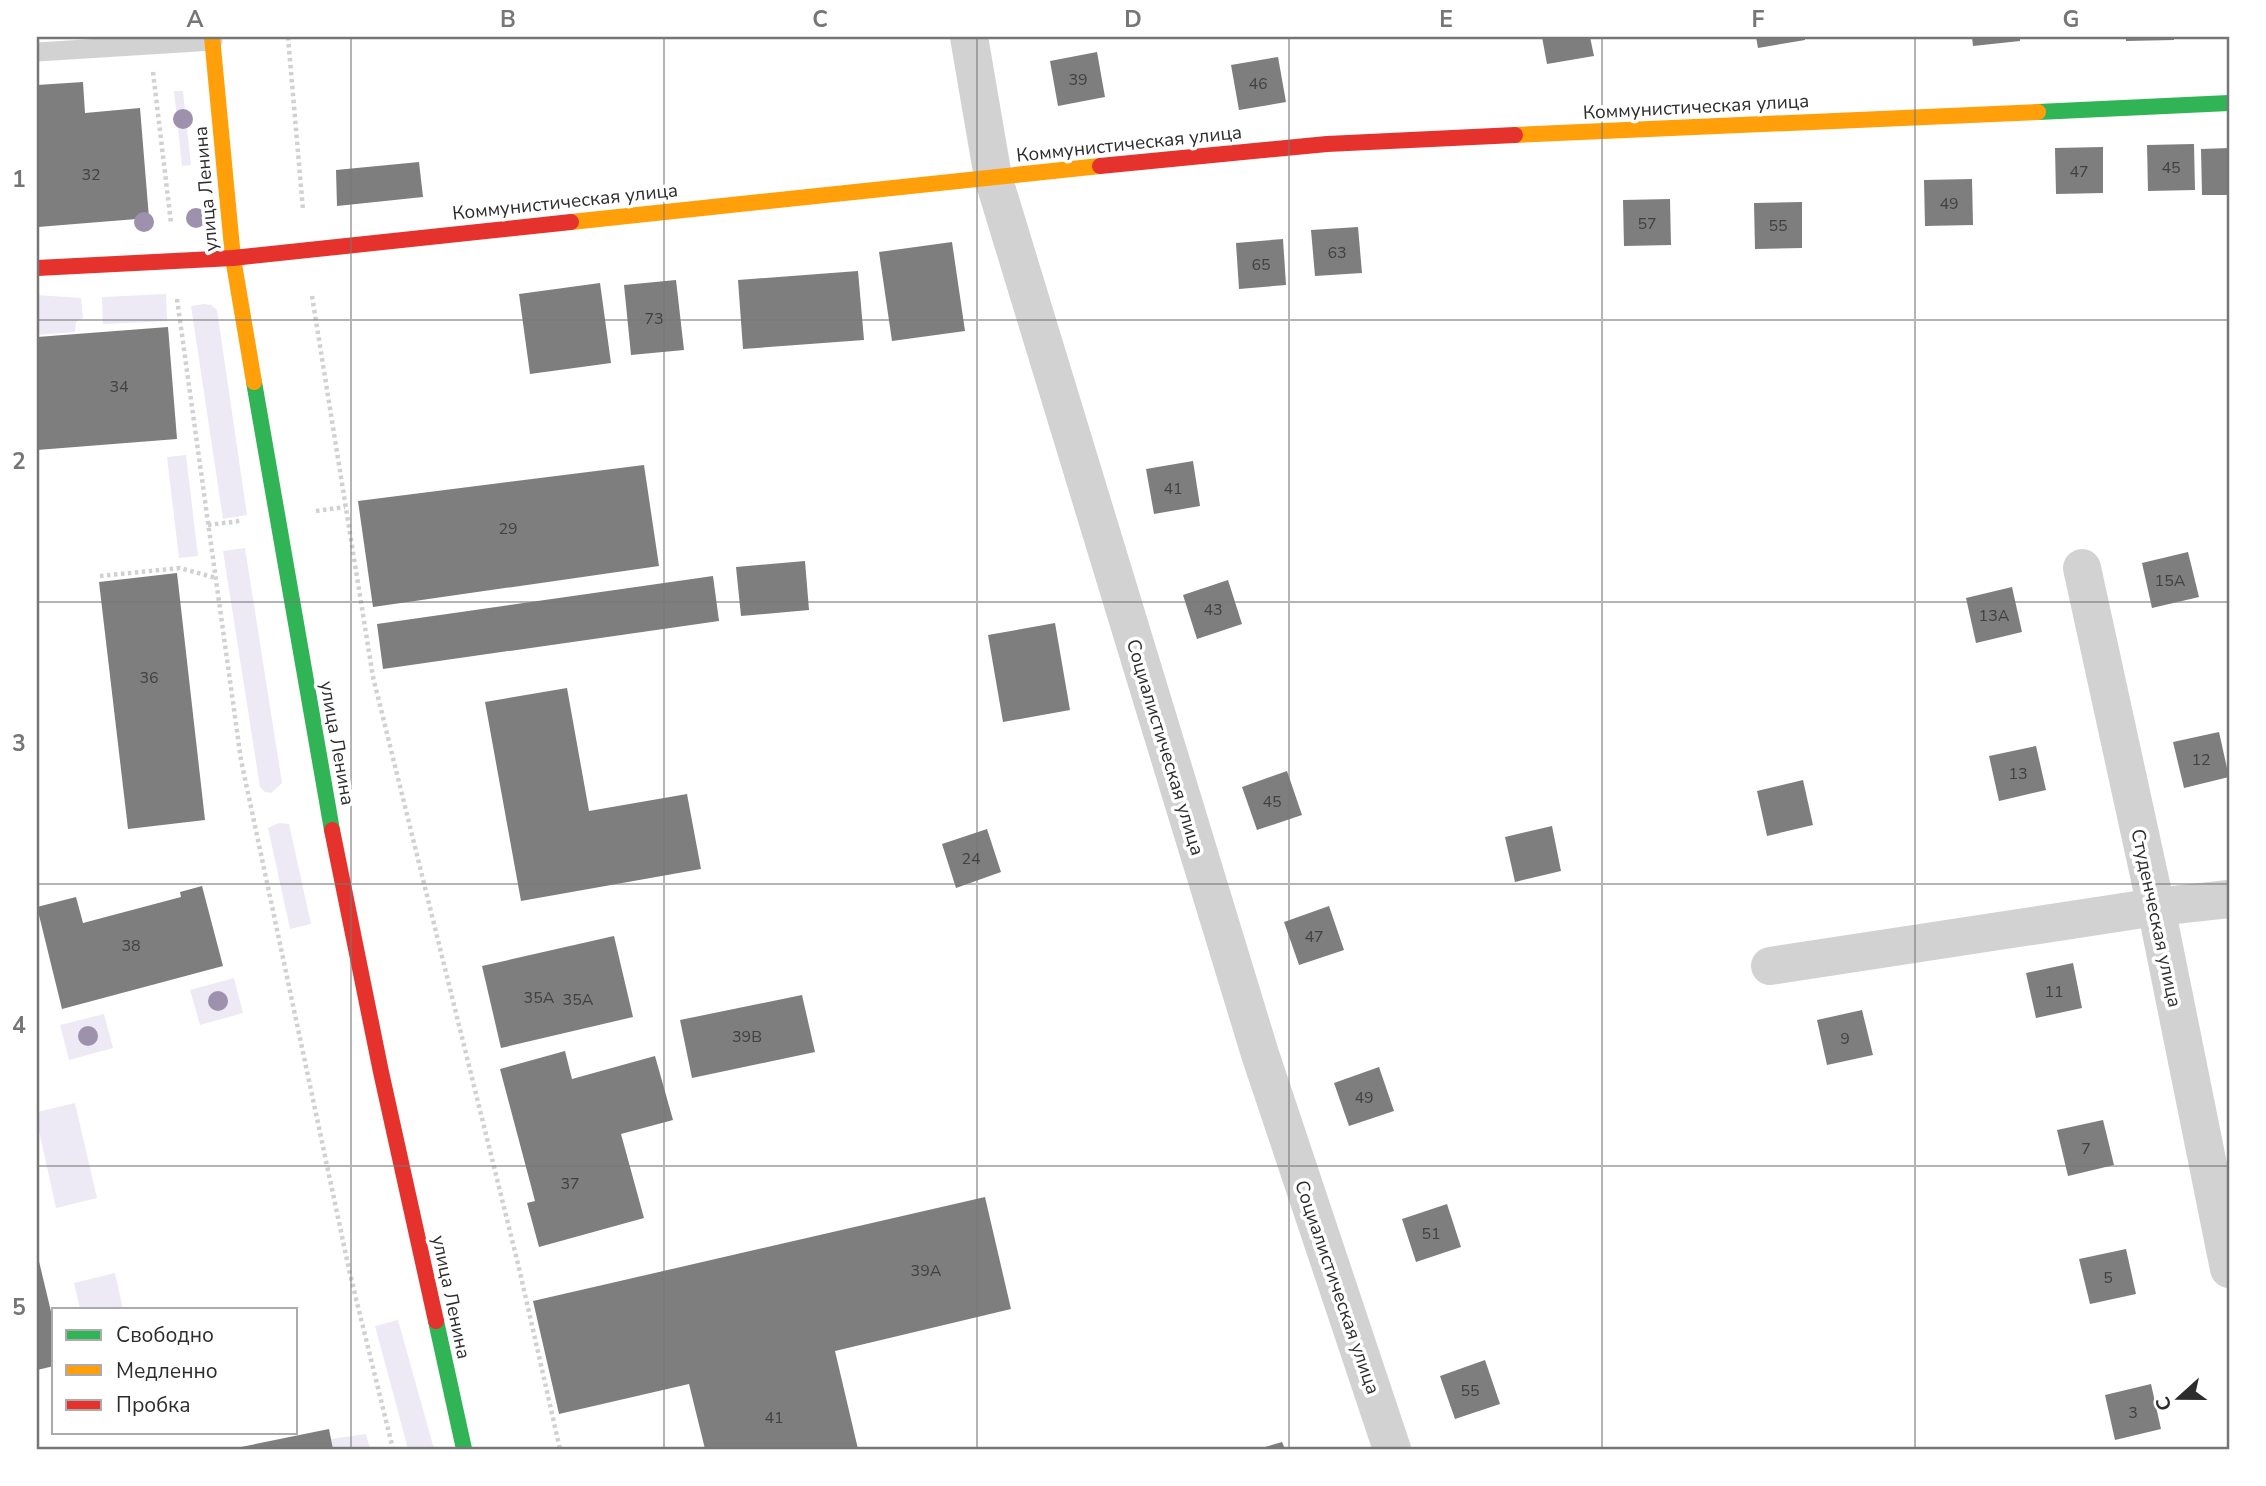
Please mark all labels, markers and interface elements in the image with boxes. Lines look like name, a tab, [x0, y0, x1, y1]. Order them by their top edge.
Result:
text: A	[186, 4, 204, 35]
text: B	[500, 4, 516, 35]
text: C	[812, 4, 828, 35]
text: D	[1124, 4, 1142, 35]
text: E	[1439, 4, 1453, 35]
text: F	[1752, 4, 1765, 35]
text: G	[2063, 4, 2079, 35]
house number: 39	[1068, 69, 1088, 91]
house number: 46	[1248, 73, 1268, 95]
street label: Коммунистическая улица	[1582, 88, 1810, 126]
street label: Коммунистическая улица	[1015, 119, 1243, 169]
street label: улица Ленина	[188, 125, 224, 253]
house number: 45	[2161, 157, 2181, 179]
house number: 47	[2069, 161, 2089, 183]
text: 1	[12, 164, 26, 195]
house number: 32	[81, 164, 101, 186]
street label: Коммунистическая улица	[451, 177, 679, 227]
house number: 49	[1939, 193, 1959, 215]
house number: 57	[1637, 213, 1657, 235]
house number: 55	[1768, 215, 1788, 237]
house number: 63	[1327, 242, 1347, 264]
house number: 65	[1251, 254, 1271, 276]
house number: 73	[644, 308, 664, 330]
house number: 34	[109, 376, 129, 398]
text: 2	[12, 446, 26, 477]
house number: 41	[1163, 478, 1183, 500]
house number: 29	[498, 518, 518, 540]
house number: 15А	[2155, 570, 2186, 592]
house number: 43	[1203, 599, 1223, 621]
house number: 13А	[1979, 605, 2010, 627]
street label: Социалистическая улица	[1120, 636, 1210, 859]
house number: 36	[139, 667, 159, 689]
street label: улица Ленина	[313, 679, 361, 807]
text: 3	[12, 728, 26, 759]
house number: 12	[2191, 749, 2211, 771]
house number: 13	[2008, 763, 2028, 785]
house number: 45	[1262, 791, 1282, 813]
street label: Студенческая улица	[2124, 827, 2188, 1010]
house number: 24	[961, 848, 981, 870]
house number: 47	[1304, 926, 1324, 948]
house number: 38	[121, 935, 141, 957]
house number: 11	[2044, 981, 2064, 1003]
house number: 35А	[524, 987, 555, 1009]
house number: 35А	[563, 989, 594, 1011]
text: 4	[12, 1010, 26, 1041]
house number: 39В	[732, 1026, 762, 1048]
house number: 9	[1840, 1028, 1850, 1050]
house number: 49	[1354, 1087, 1374, 1109]
house number: 7	[2081, 1138, 2091, 1160]
house number: 37	[560, 1173, 580, 1195]
street label: Социалистическая улица	[1288, 1177, 1386, 1398]
house number: 51	[1421, 1223, 1441, 1245]
street label: улица Ленина	[425, 1233, 477, 1361]
house number: 39А	[911, 1260, 942, 1282]
house number: 5	[2103, 1267, 2113, 1289]
text: 5	[12, 1292, 26, 1323]
legend	[52, 1308, 298, 1434]
text: Свободно	[116, 1321, 214, 1349]
text: Медленно	[116, 1357, 218, 1385]
north arrow	[2144, 1364, 2214, 1434]
house number: 55	[1460, 1380, 1480, 1402]
text: Пробка	[116, 1391, 190, 1419]
text: С	[2150, 1393, 2179, 1414]
house number: 3	[2128, 1402, 2138, 1424]
house number: 41	[764, 1407, 784, 1429]

